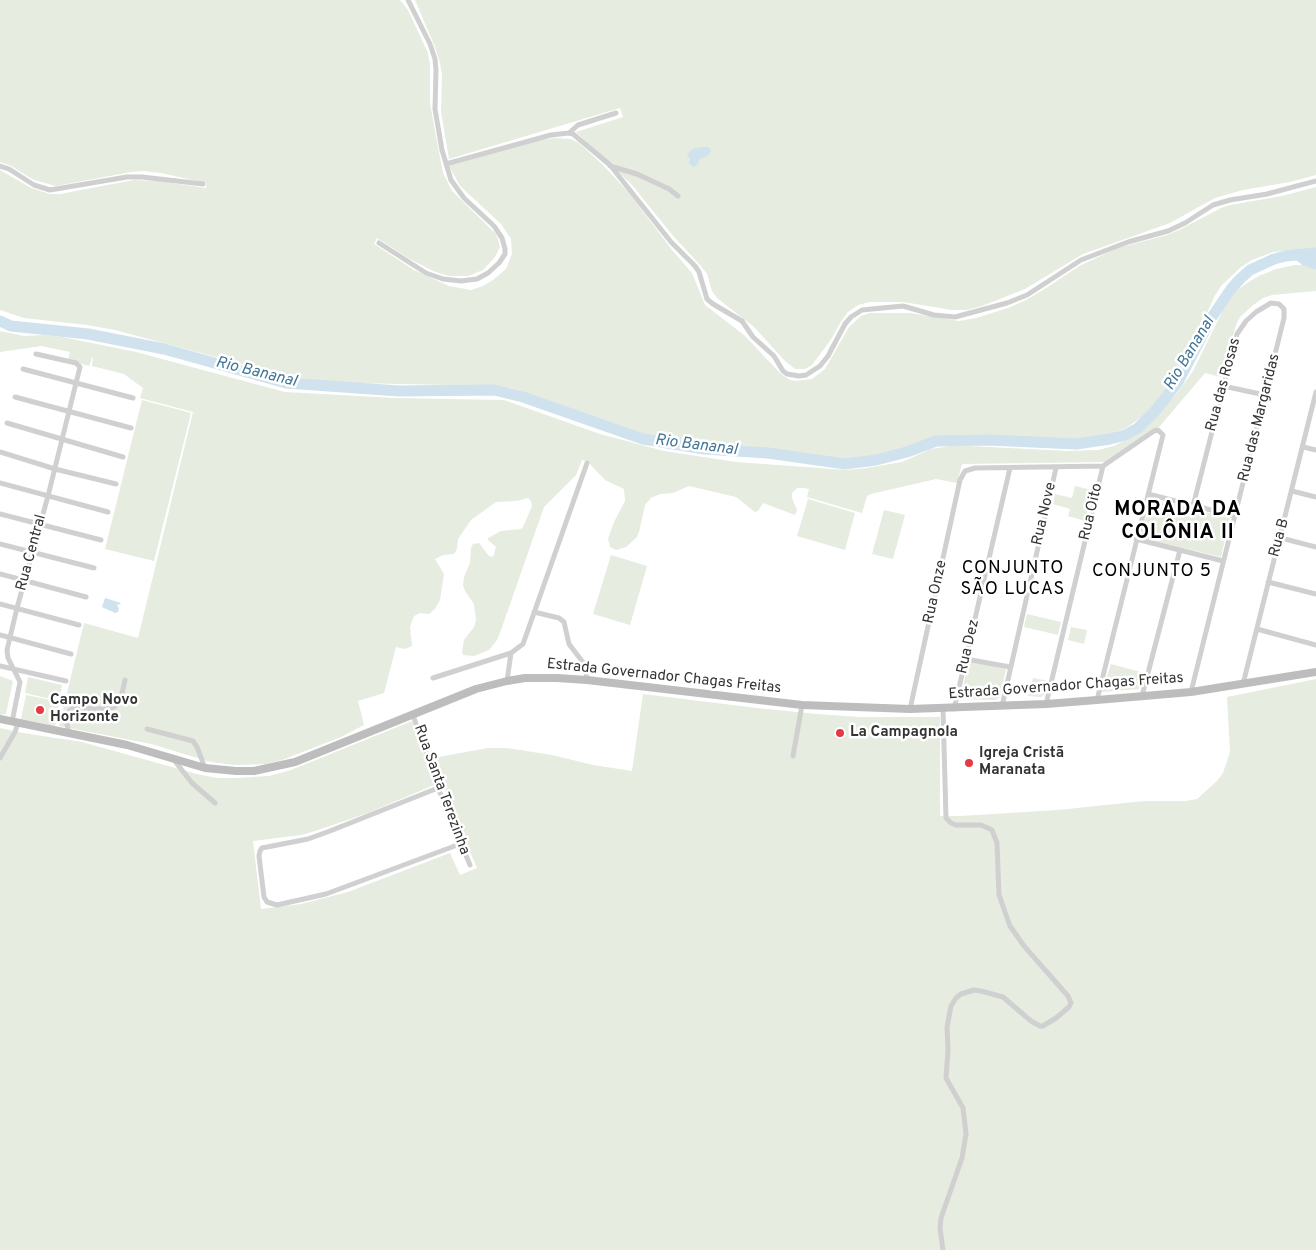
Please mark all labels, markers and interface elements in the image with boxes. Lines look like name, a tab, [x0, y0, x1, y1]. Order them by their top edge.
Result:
water label: Rio Bananal	[1160, 314, 1220, 394]
street label: Rua das Rosas	[1203, 336, 1245, 434]
street label: Rua das Margaridas	[1235, 352, 1285, 484]
water label: Rio Bananal	[214, 354, 298, 392]
water label: Rio Bananal	[654, 431, 738, 461]
street label: Rua Nove	[1029, 481, 1061, 547]
street label: Rua Oito	[1077, 482, 1107, 542]
district label: MORADA DA COLÔNIA II	[1113, 499, 1243, 546]
street label: Rua Central	[13, 513, 51, 593]
street label: Rua B	[1266, 517, 1294, 559]
district label: CONJUNTO SÃO LUCAS	[959, 558, 1067, 600]
street label: Rua Onze	[920, 559, 952, 625]
district label: CONJUNTO 5	[1091, 561, 1213, 583]
street label: Rua Dez	[954, 618, 984, 676]
street label: Estrada Governador Chagas Freitas	[546, 656, 782, 698]
street label: Estrada Governador Chagas Freitas	[948, 670, 1184, 704]
place label: Campo Novo Horizonte	[50, 692, 138, 727]
marker: Campo Novo Horizonte	[34, 704, 46, 716]
street label: Rua Santa Terezinha	[409, 722, 473, 858]
place label: La Campagnola	[850, 724, 958, 742]
marker: La Campagnola	[834, 727, 846, 739]
place label: Igreja Cristã Maranata	[979, 745, 1064, 780]
marker: Igreja Cristã Maranata	[963, 757, 975, 769]

